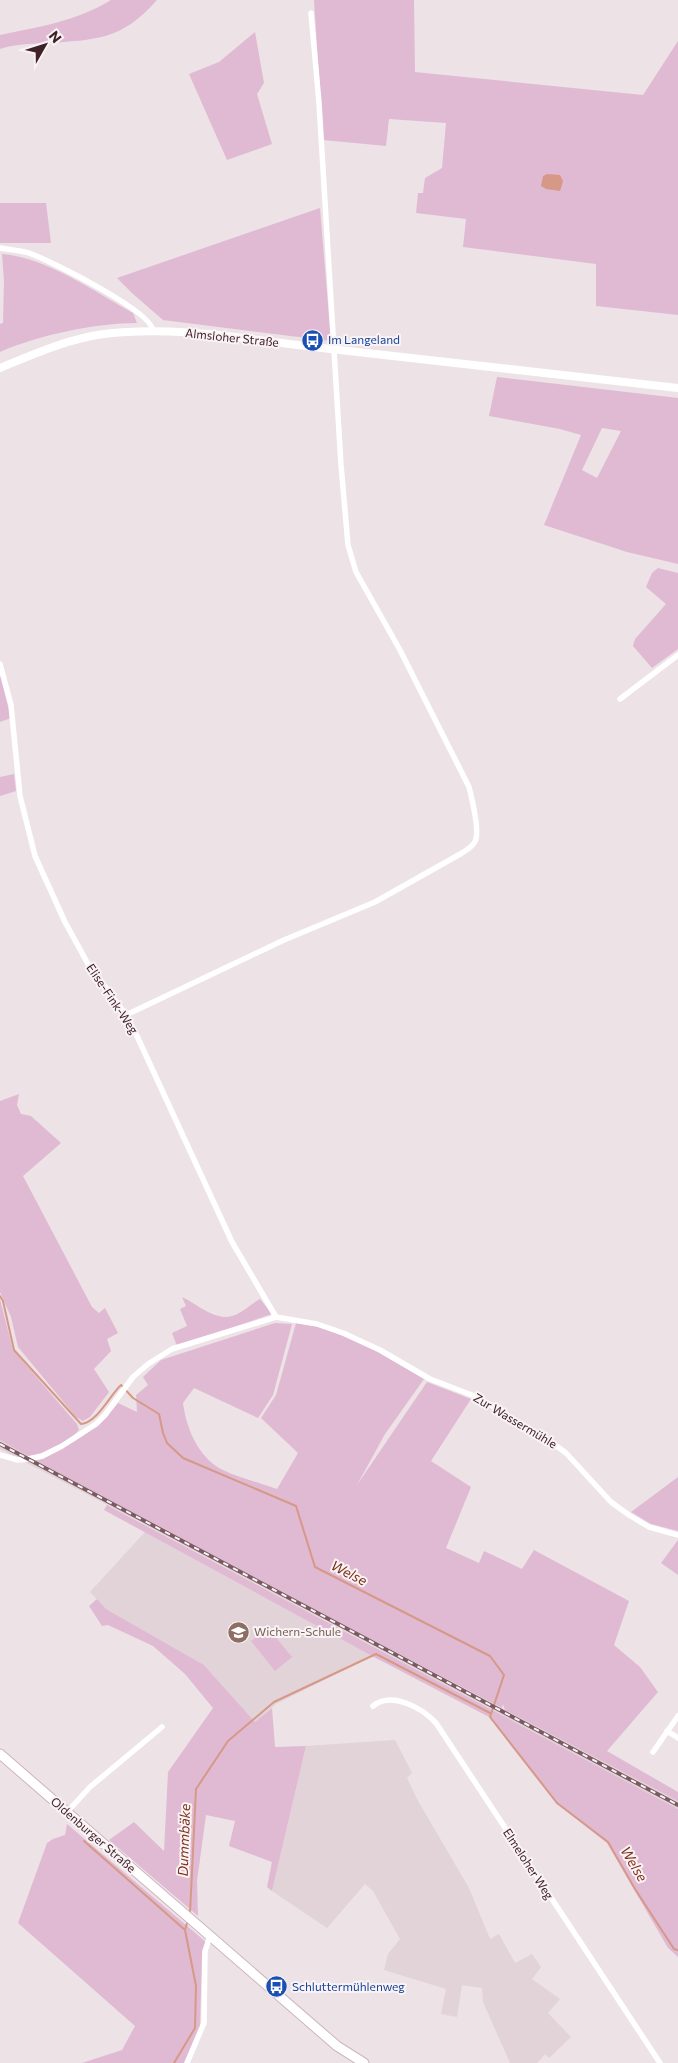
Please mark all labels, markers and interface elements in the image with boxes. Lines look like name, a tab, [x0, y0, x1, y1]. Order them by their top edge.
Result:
north arrow	[20, 20, 70, 70]
text: N	[46, 27, 65, 46]
street label: Almsloher Straße	[185, 325, 280, 349]
bus stop icon: Im Langeland	[300, 328, 324, 352]
place label: Im Langeland	[328, 332, 400, 346]
street label: Elise-Fink-Weg	[84, 961, 142, 1037]
street label: Zur Wassermühle	[471, 1390, 560, 1451]
water label: Welse	[328, 1556, 371, 1589]
school or university icon: Wichern-Schule	[226, 1620, 250, 1644]
place label: Wichern-Schule	[254, 1624, 341, 1638]
street label: Oldenburger Straße	[48, 1794, 139, 1875]
water label: Dummbäke	[174, 1803, 193, 1877]
street label: Elmeloher Weg	[501, 1825, 557, 1902]
water label: Welse	[617, 1843, 652, 1885]
bus stop icon: Schluttermühlenweg	[264, 1975, 288, 1999]
place label: Schluttermühlenweg	[292, 1979, 405, 1993]

